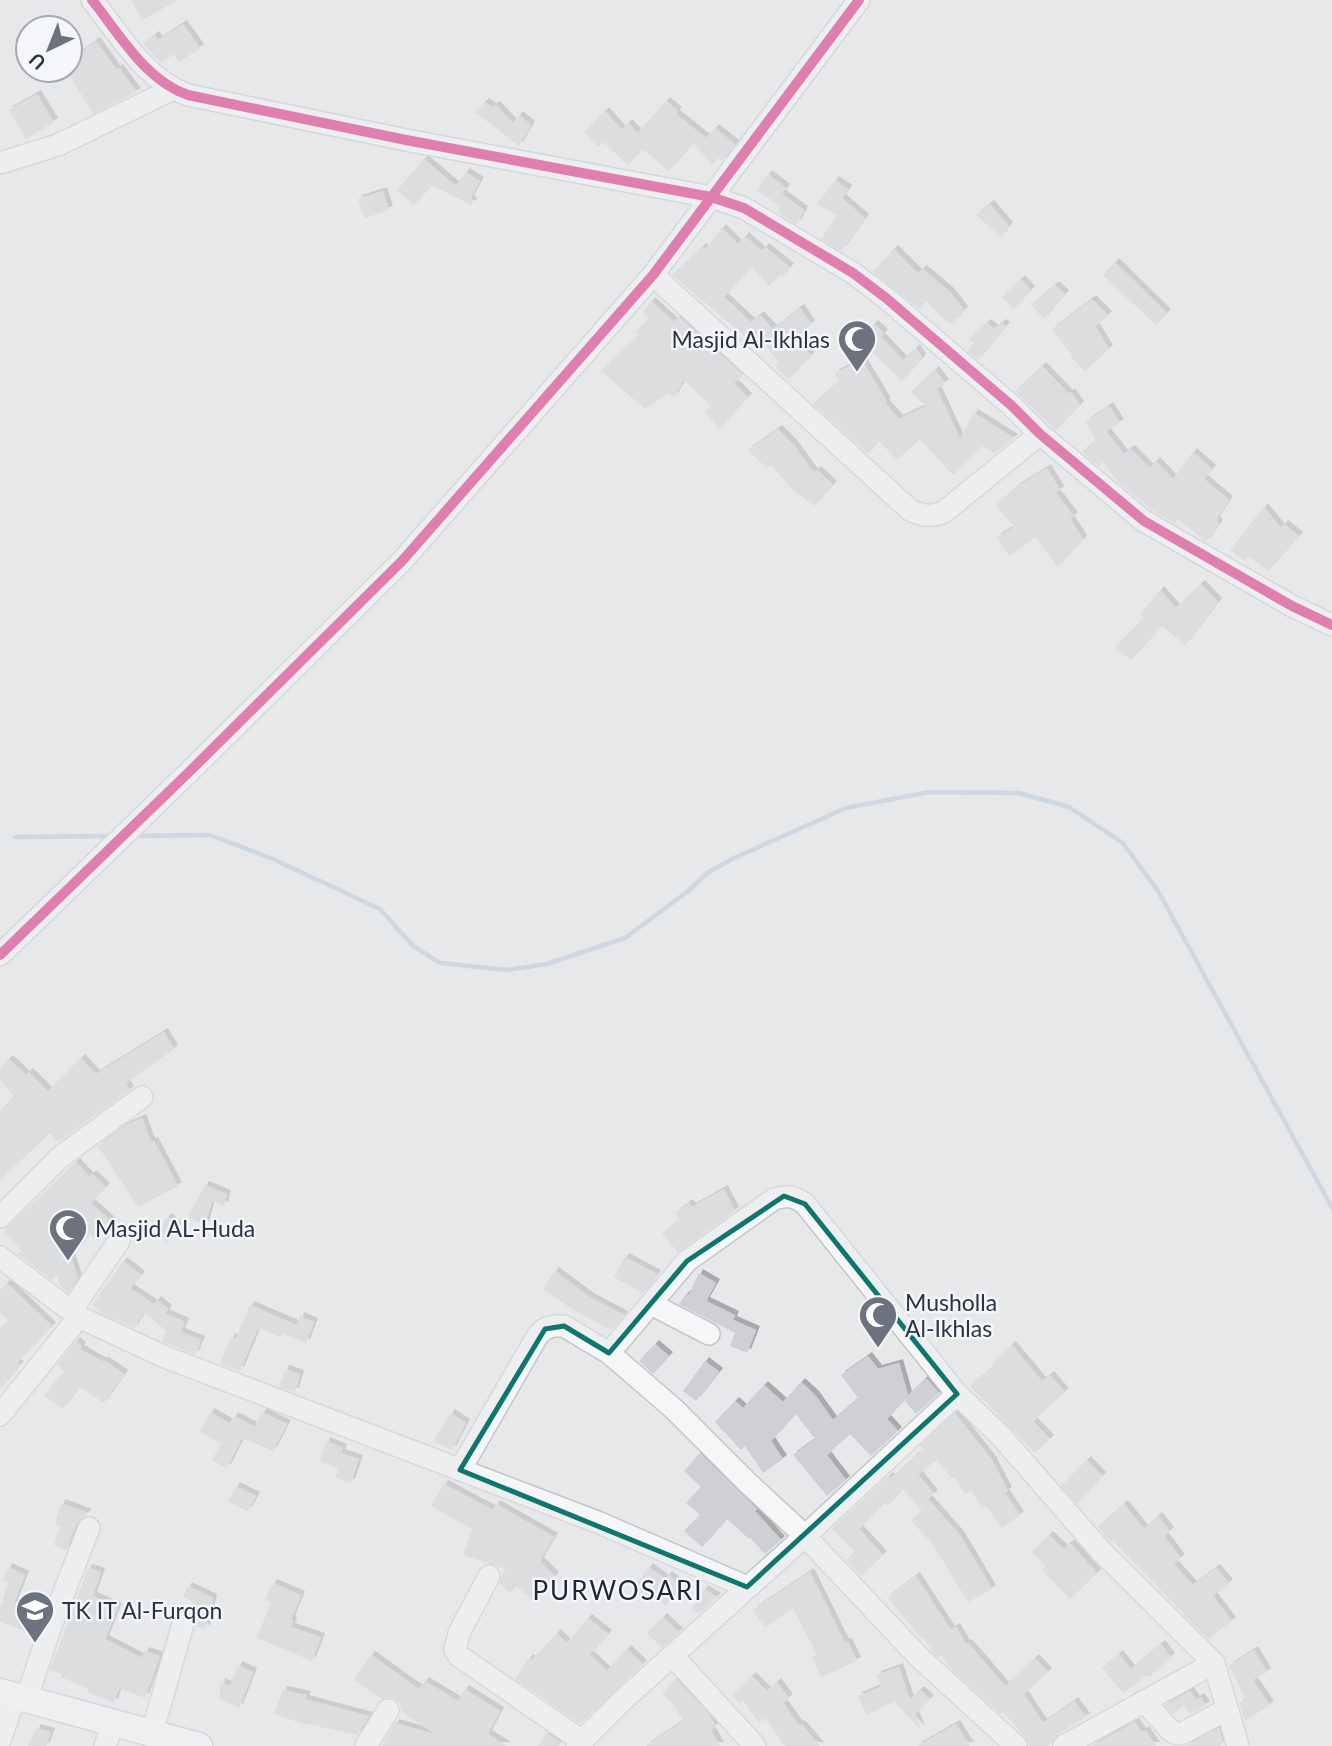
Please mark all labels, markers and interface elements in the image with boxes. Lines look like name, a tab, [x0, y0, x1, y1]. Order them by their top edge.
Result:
north arrow	[14, 14, 84, 84]
text: U	[24, 49, 50, 75]
mosque icon: Masjid Al-Ikhlas	[836, 318, 878, 373]
place label: Masjid Al-Ikhlas	[671, 325, 830, 353]
mosque icon: Masjid AL-Huda	[47, 1207, 89, 1262]
place label: Masjid AL-Huda	[95, 1214, 255, 1242]
place label: Musholla Al-Ikhlas	[905, 1288, 997, 1342]
mosque icon: Musholla Al-Ikhlas	[857, 1294, 899, 1349]
district label: PURWOSARI	[532, 1574, 704, 1606]
school or university icon: TK IT Al-Furqon	[14, 1589, 56, 1644]
place label: TK IT Al-Furqon	[62, 1596, 222, 1624]

